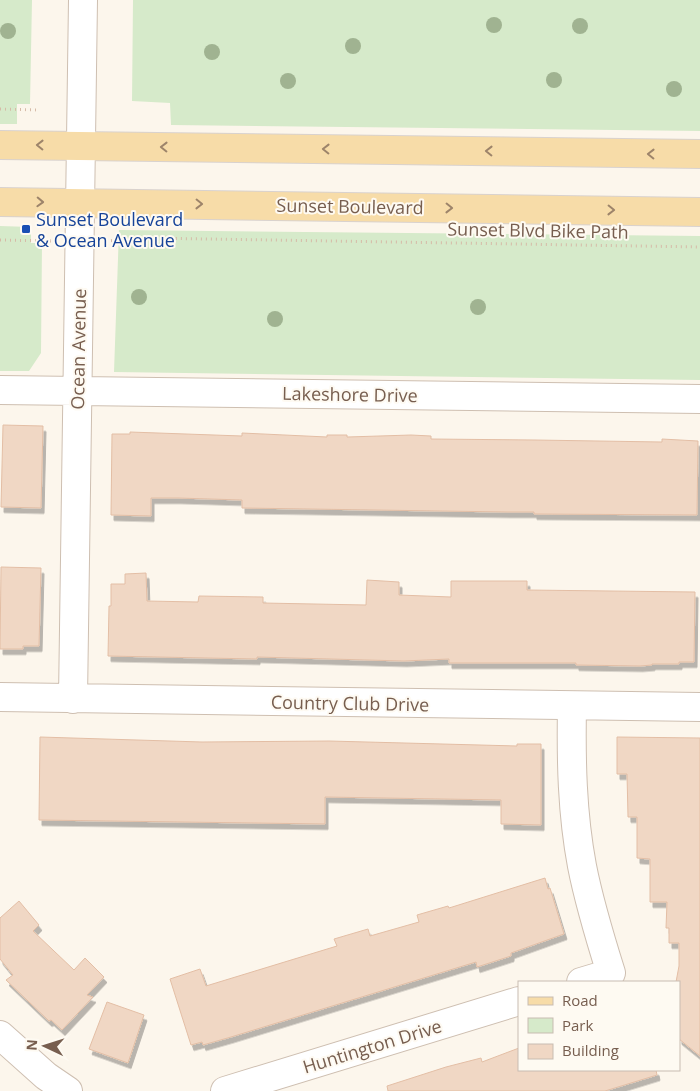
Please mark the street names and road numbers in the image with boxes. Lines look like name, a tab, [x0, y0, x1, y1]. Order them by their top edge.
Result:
street label: Sunset Boulevard	[276, 193, 424, 219]
street label: Sunset Blvd Bike Path	[447, 216, 629, 244]
street label: Ocean Avenue	[65, 288, 91, 410]
street label: Lakeshore Drive	[282, 381, 418, 407]
street label: Country Club Drive	[271, 690, 429, 716]
street label: Huntington Drive	[300, 1013, 444, 1079]

